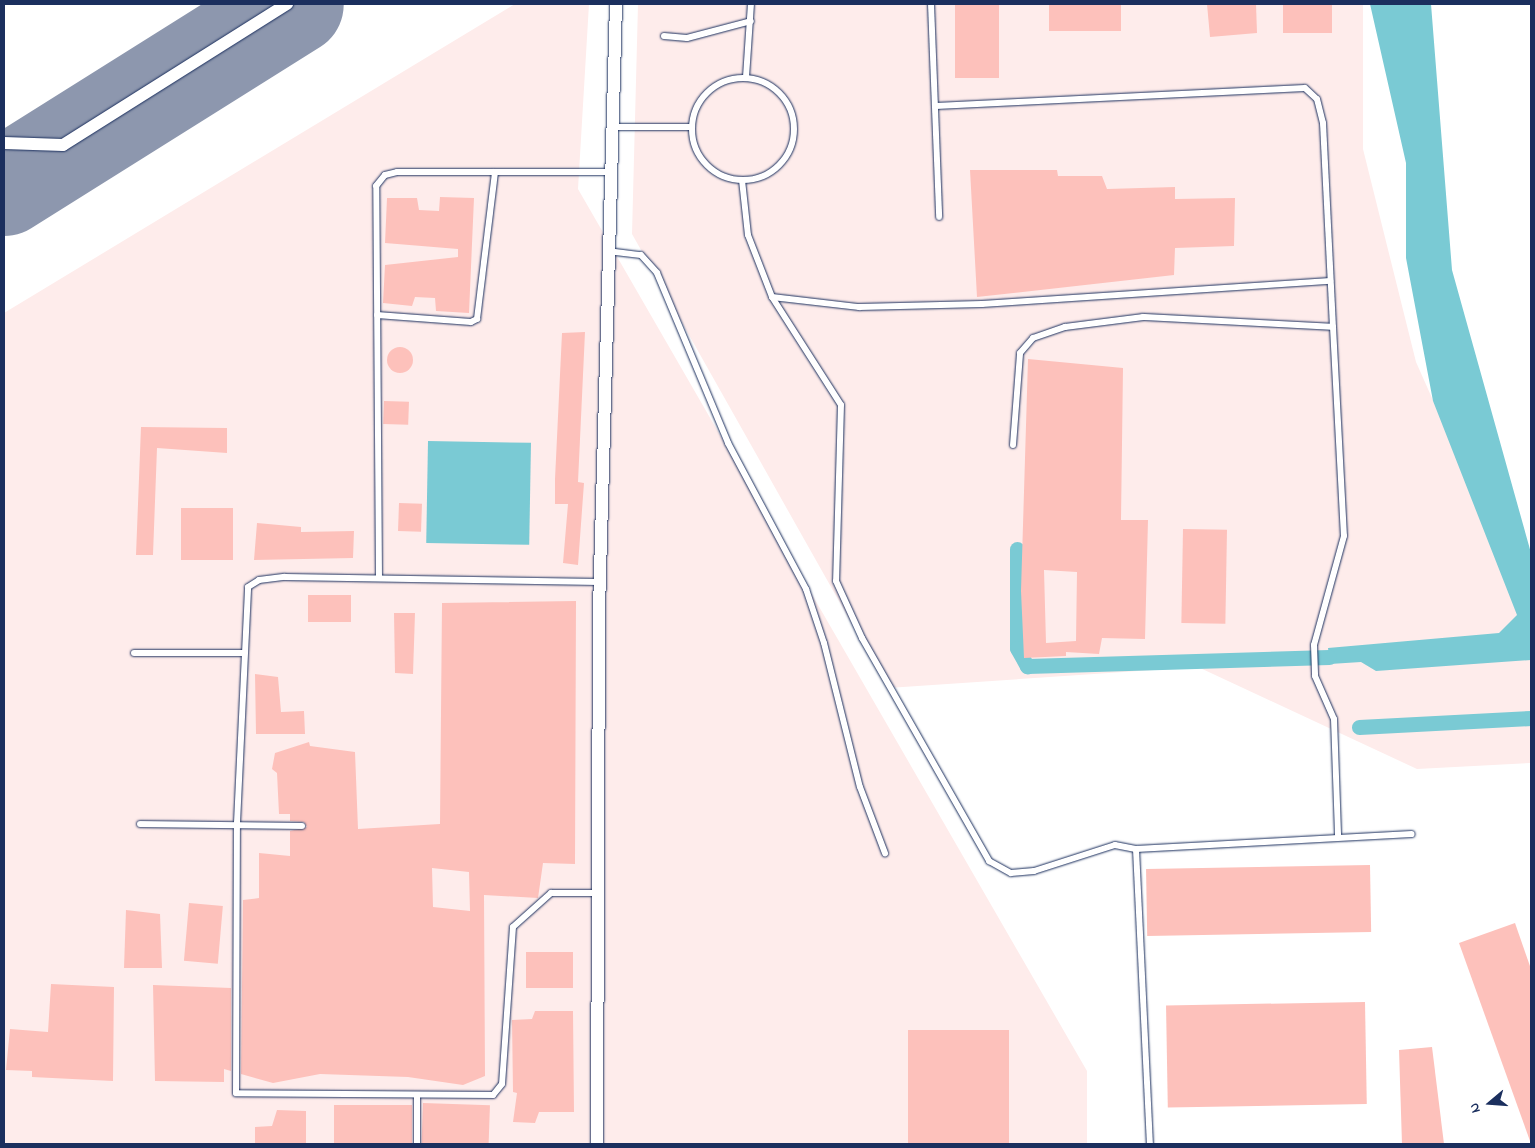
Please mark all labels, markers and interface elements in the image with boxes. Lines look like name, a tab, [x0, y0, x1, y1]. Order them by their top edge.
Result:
north arrow	[1465, 1078, 1515, 1128]
text: N	[1464, 1100, 1487, 1116]

